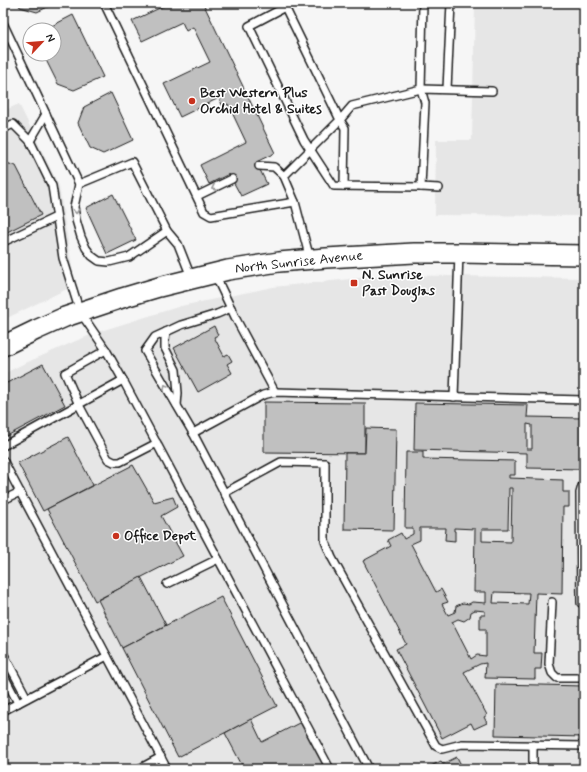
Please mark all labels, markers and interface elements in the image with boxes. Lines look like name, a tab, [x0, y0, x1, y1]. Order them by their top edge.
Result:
north arrow	[22, 22, 62, 62]
text: N	[42, 32, 58, 44]
place label: Best Western Plus Orchid Hotel & Suites	[200, 84, 322, 118]
marker: Best Western Plus Orchid Hotel & Suites	[187, 96, 197, 106]
one-way arrow	[211, 183, 219, 191]
one-way arrow	[71, 208, 80, 214]
street label: North Sunrise Avenue	[234, 246, 364, 278]
place label: N. Sunrise Past Douglas	[362, 266, 436, 303]
marker: N. Sunrise Past Douglas	[349, 278, 359, 288]
one-way arrow	[164, 384, 171, 391]
place label: Office Depot	[124, 527, 197, 545]
marker: Office Depot	[111, 531, 121, 541]

